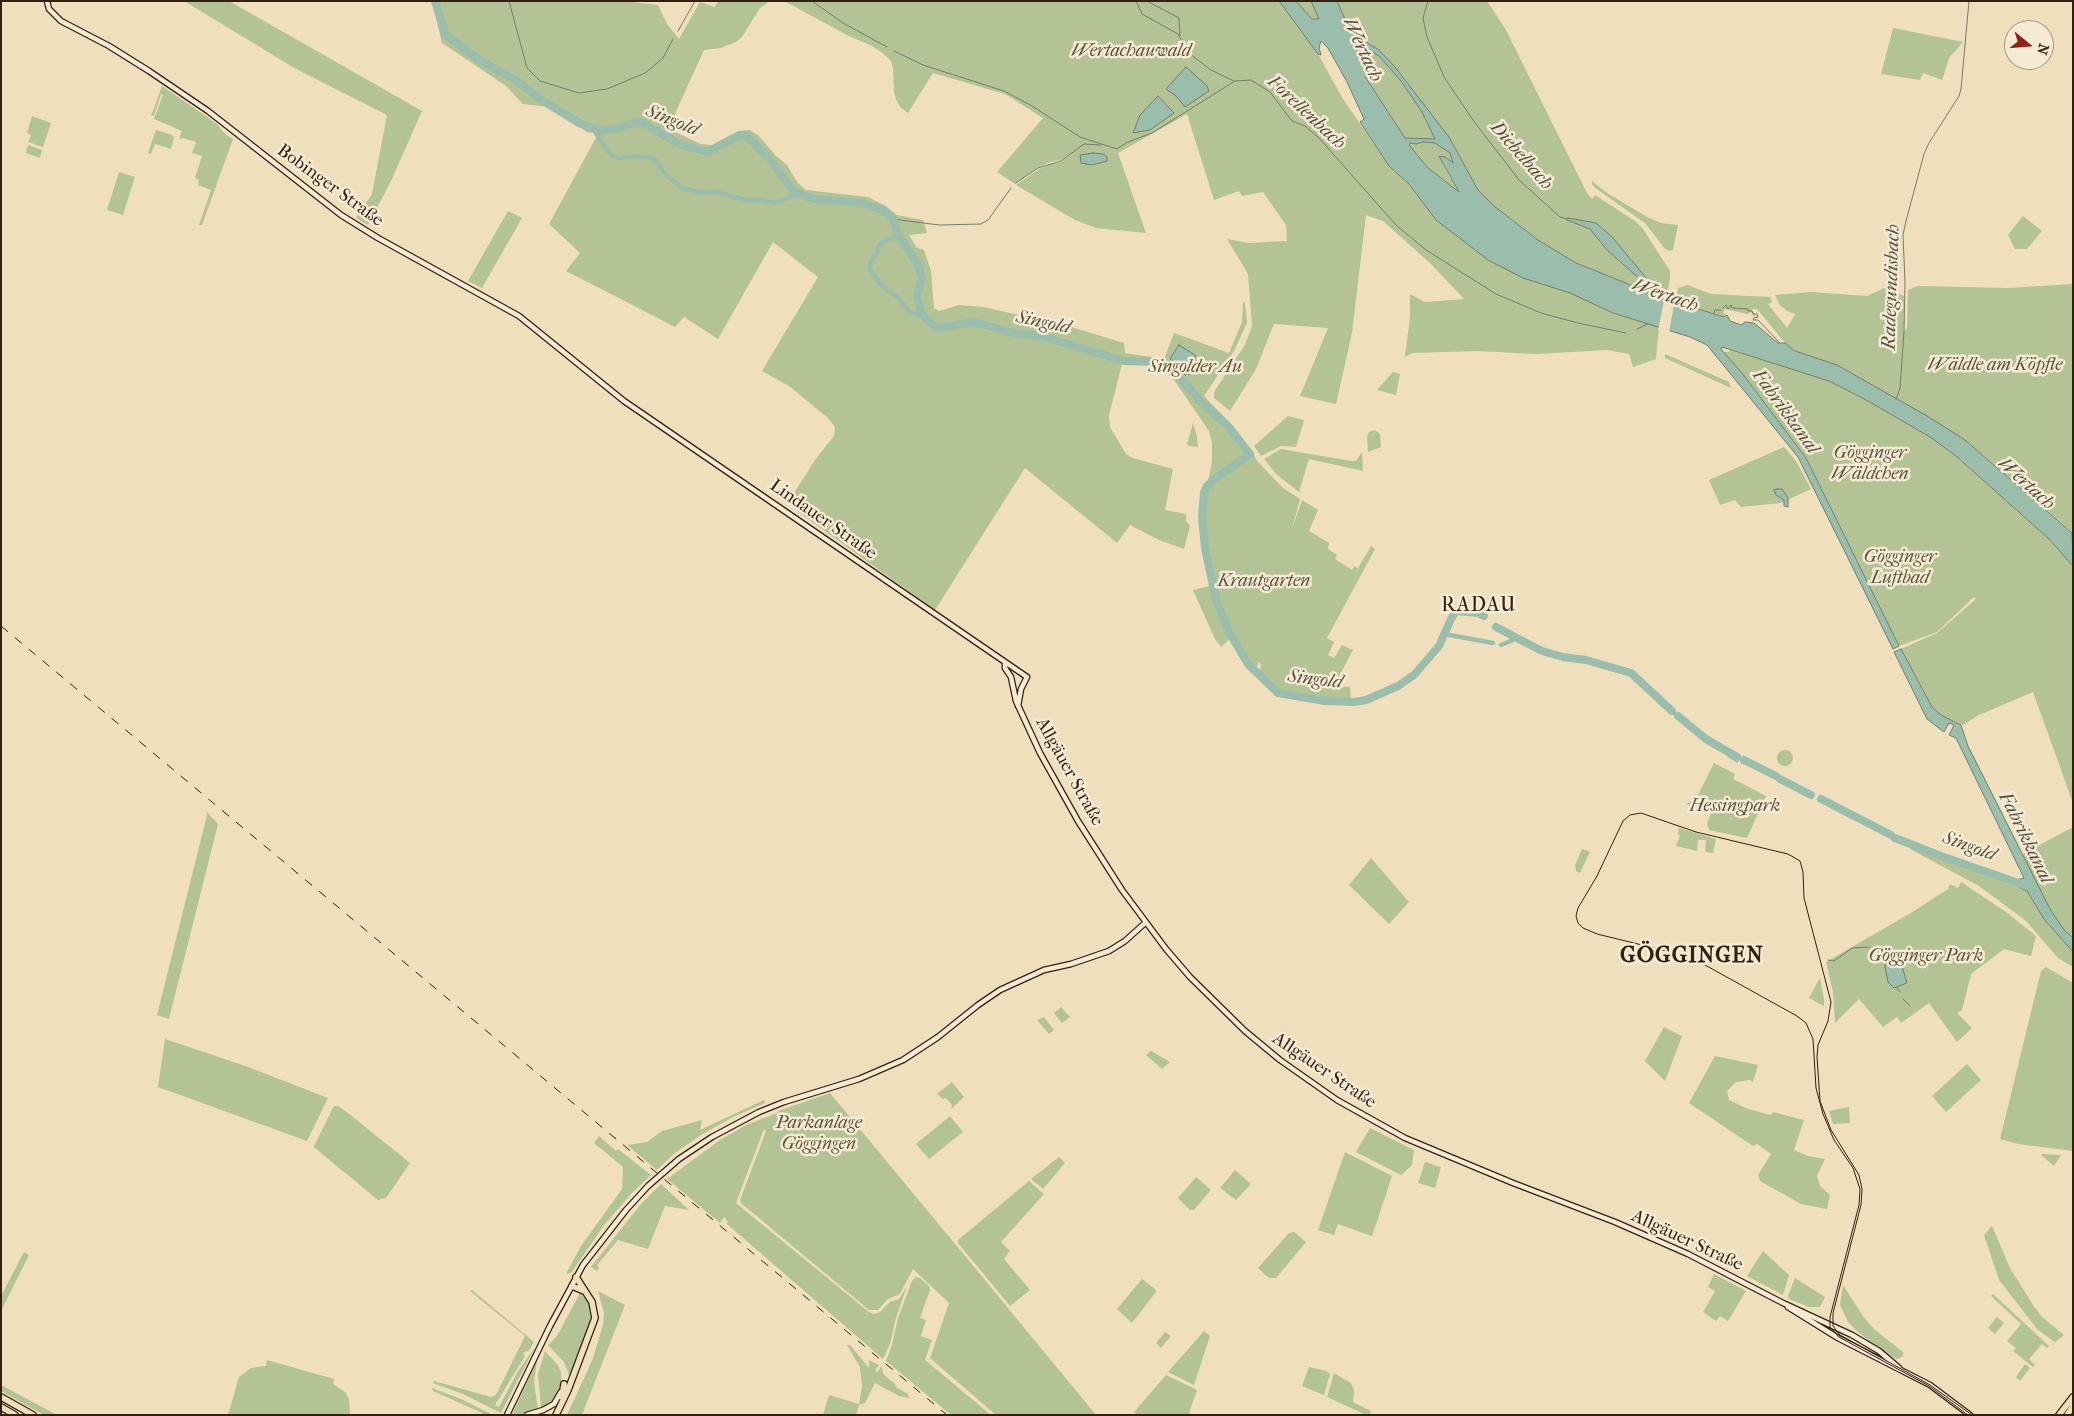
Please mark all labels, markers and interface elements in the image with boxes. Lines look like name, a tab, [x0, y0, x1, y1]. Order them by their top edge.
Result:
water label: Wertach	[1337, 14, 1387, 86]
north arrow	[2004, 20, 2054, 70]
park label: Wertachauwald	[1071, 41, 1191, 63]
text: N	[2033, 42, 2053, 57]
water label: Forellenbach	[1262, 71, 1350, 155]
water label: Singold	[642, 100, 702, 142]
water label: Diebelbach	[1485, 117, 1557, 195]
street label: Bobinger Straße	[273, 140, 387, 232]
water label: Radegundisbach	[1878, 224, 1906, 350]
water label: Wertach	[1629, 274, 1701, 318]
water label: Singold	[1014, 306, 1072, 340]
park label: Wäldle am Köpfle	[1928, 355, 2062, 377]
park label: Singolder Au	[1148, 357, 1242, 379]
water label: Fabrikkanal	[1747, 365, 1823, 459]
park label: Gögginger Wäldchen	[1831, 443, 1909, 486]
water label: Wertach	[1993, 453, 2059, 515]
street label: Lindauer Straße	[765, 475, 881, 565]
park label: Gögginger Luftbad	[1864, 547, 1936, 590]
park label: Krautgarten	[1218, 571, 1310, 593]
district label: RADAU	[1441, 594, 1517, 618]
water label: Singold	[1286, 665, 1344, 695]
street label: Allgäuer Straße	[1030, 714, 1108, 830]
water label: Fabrikkanal	[1993, 789, 2057, 887]
park label: Hessingpark	[1690, 796, 1780, 818]
water label: Singold	[1939, 827, 1999, 867]
district label: GÖGGINGEN	[1619, 944, 1765, 970]
park label: Gögginger Park	[1869, 946, 1983, 968]
street label: Allgäuer Straße	[1268, 1028, 1380, 1114]
park label: Parkanlage Göggingen	[776, 1113, 862, 1156]
street label: Allgäuer Straße	[1628, 1206, 1746, 1276]

